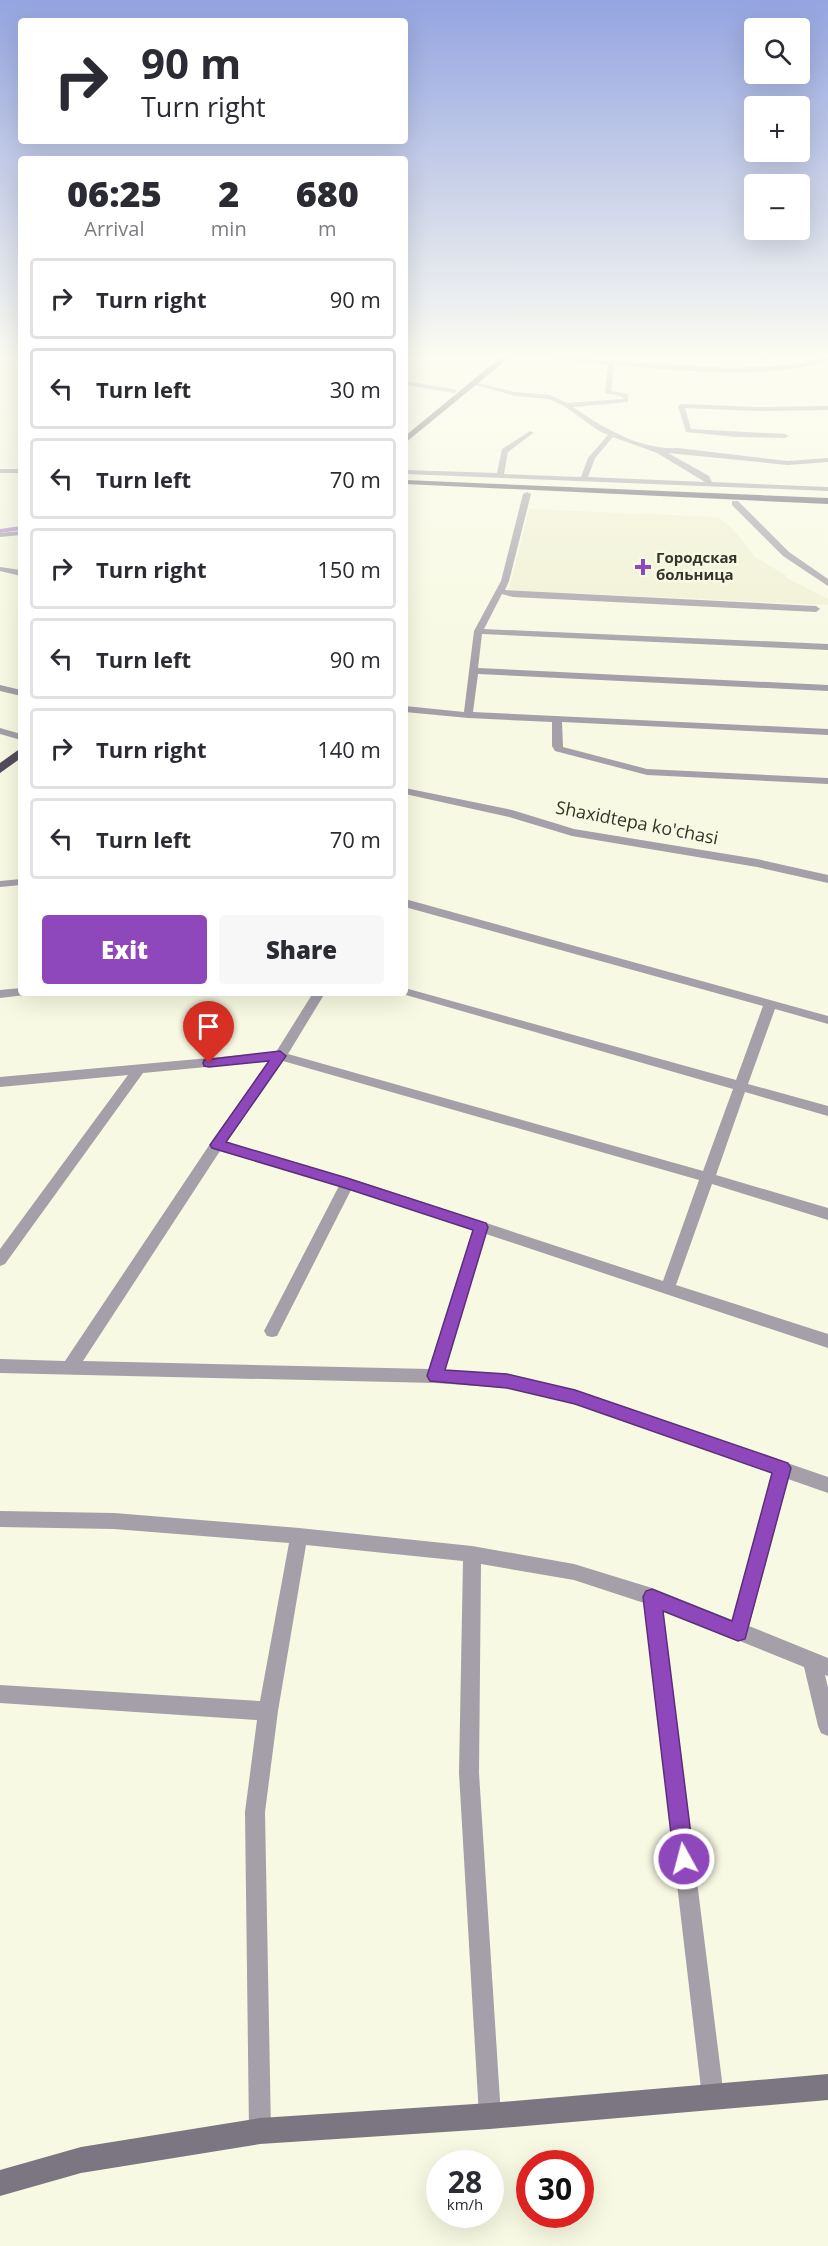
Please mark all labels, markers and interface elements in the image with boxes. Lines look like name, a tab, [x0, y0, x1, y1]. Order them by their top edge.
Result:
map controls	[744, 18, 810, 240]
button: search	[744, 18, 810, 84]
text: 90 m	[141, 34, 241, 91]
icon: right	[42, 42, 120, 120]
text: Turn right	[141, 88, 266, 125]
button: +	[744, 96, 810, 162]
text: 06:25	[67, 169, 162, 218]
text: 2	[218, 169, 239, 218]
text: 680	[296, 169, 359, 218]
button: −	[744, 174, 810, 240]
text: Arrival	[84, 215, 145, 242]
text: min	[211, 215, 247, 242]
text: m	[318, 215, 337, 242]
icon: right	[45, 282, 78, 315]
text: Turn right	[96, 284, 207, 314]
text: 90 m	[330, 284, 381, 314]
icon: left	[45, 372, 78, 405]
text: Turn left	[96, 374, 191, 404]
text: 30 m	[330, 374, 381, 404]
icon: left	[45, 462, 78, 495]
text: Turn left	[96, 464, 191, 494]
text: 70 m	[330, 464, 381, 494]
place label: Городская больница	[656, 547, 737, 584]
icon: right	[45, 552, 78, 585]
text: Turn right	[96, 554, 207, 584]
text: 150 m	[317, 554, 381, 584]
marker: Городская больница	[634, 558, 652, 576]
icon: left	[45, 642, 78, 675]
text: Turn left	[96, 644, 191, 674]
text: 90 m	[330, 644, 381, 674]
icon: right	[45, 732, 78, 765]
text: Turn right	[96, 734, 207, 764]
text: 140 m	[317, 734, 381, 764]
street label: Shaxidtepa ko'chasi	[554, 794, 721, 850]
icon: left	[45, 822, 78, 855]
text: Turn left	[96, 824, 191, 854]
text: 70 m	[330, 824, 381, 854]
button: Exit	[42, 915, 207, 984]
button: Share	[219, 915, 384, 984]
pin	[183, 1001, 234, 1063]
icon: arrive	[192, 1010, 225, 1043]
position arrow	[652, 1827, 716, 1891]
speed limit sign: 30	[516, 2150, 594, 2228]
text: 28	[448, 2161, 482, 2202]
text: km/h	[447, 2194, 483, 2214]

